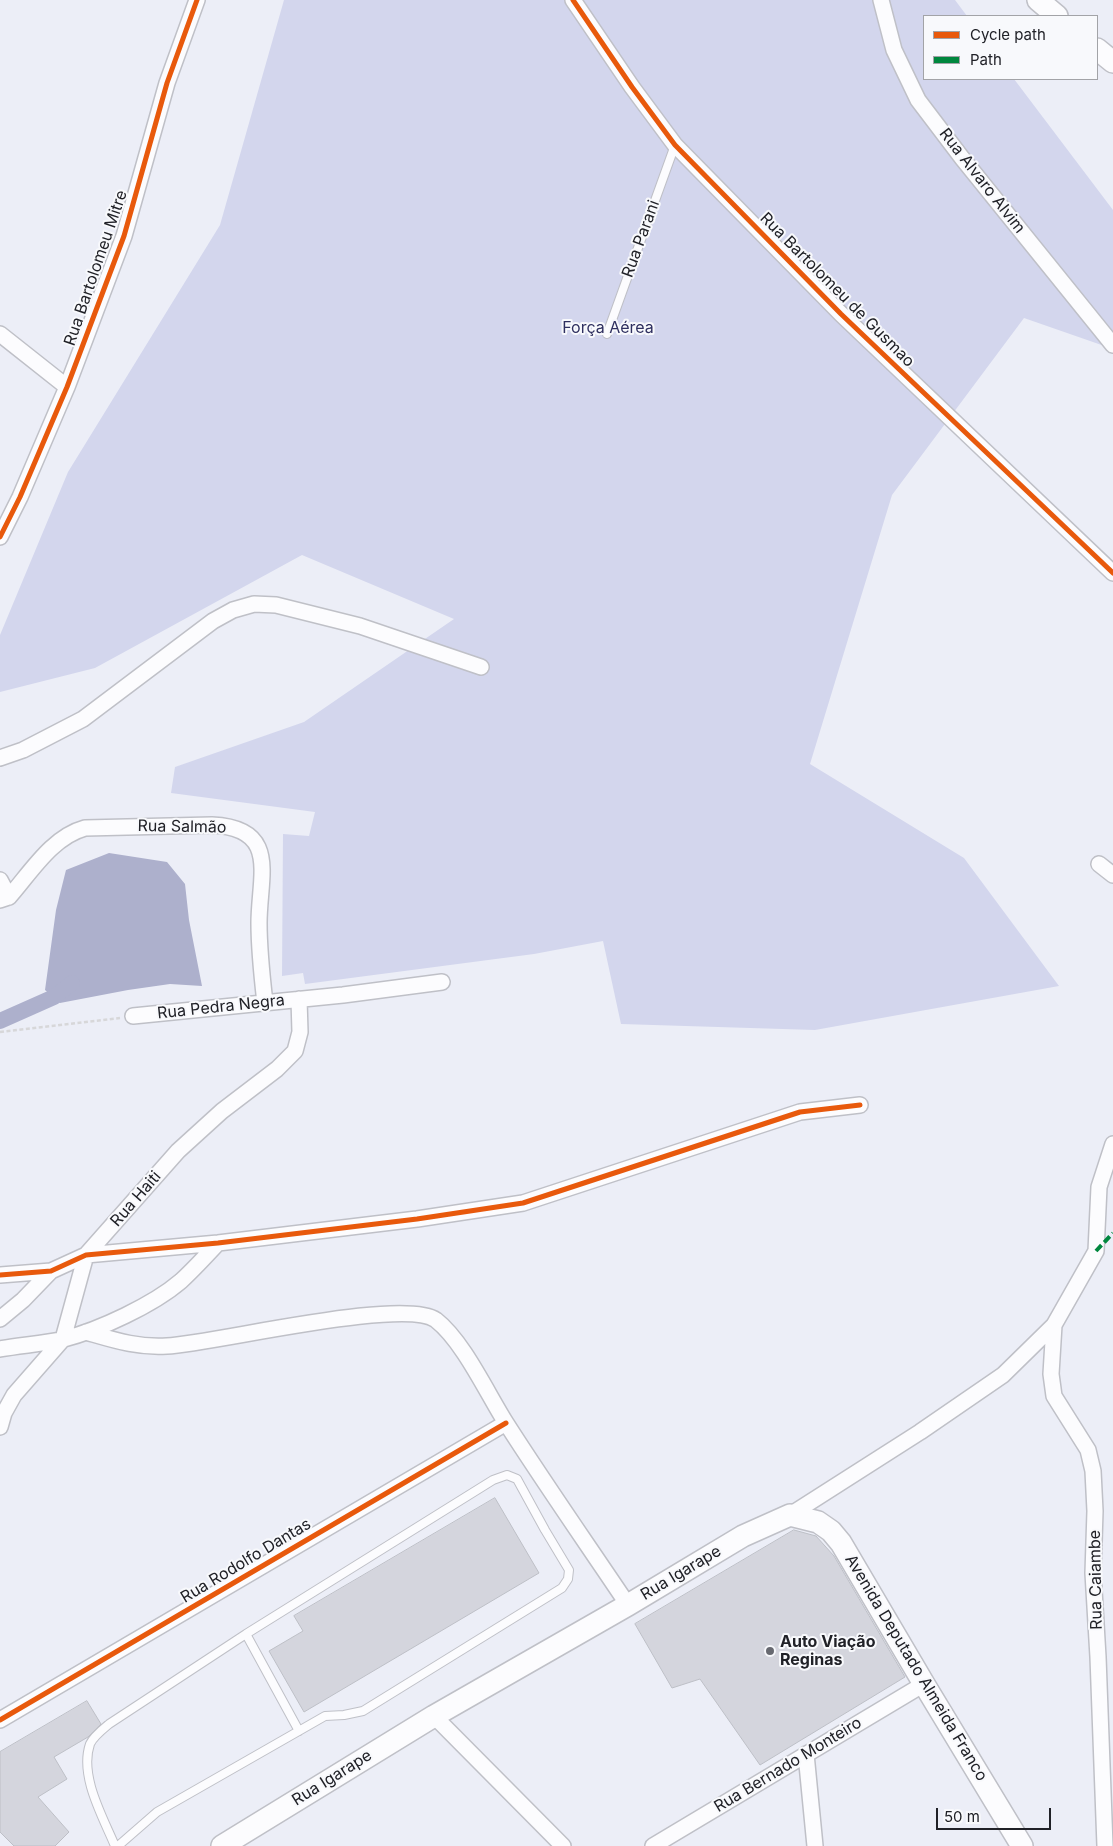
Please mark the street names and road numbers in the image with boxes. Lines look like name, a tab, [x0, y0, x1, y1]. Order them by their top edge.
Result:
street label: Rua Alvaro Alvim	[935, 125, 1029, 237]
street label: Rua Bartolomeu Mitre	[60, 188, 132, 348]
street label: Rua Parani	[618, 198, 664, 280]
street label: Rua Bartolomeu de Gusmao	[756, 209, 918, 371]
street label: Rua Salmão	[137, 817, 227, 837]
street label: Rua Pedra Negra	[156, 991, 286, 1023]
street label: Rua Haiti	[107, 1167, 165, 1231]
street label: Rua Rodolfo Dantas	[177, 1515, 315, 1607]
street label: Rua Caiambe	[1086, 1530, 1106, 1630]
street label: Rua Igarape	[637, 1541, 725, 1605]
street label: Avenida Deputado Almeida Franco	[841, 1551, 991, 1785]
street label: Rua Bernado Monteiro	[711, 1713, 865, 1817]
street label: Rua Igarape	[289, 1746, 375, 1810]

